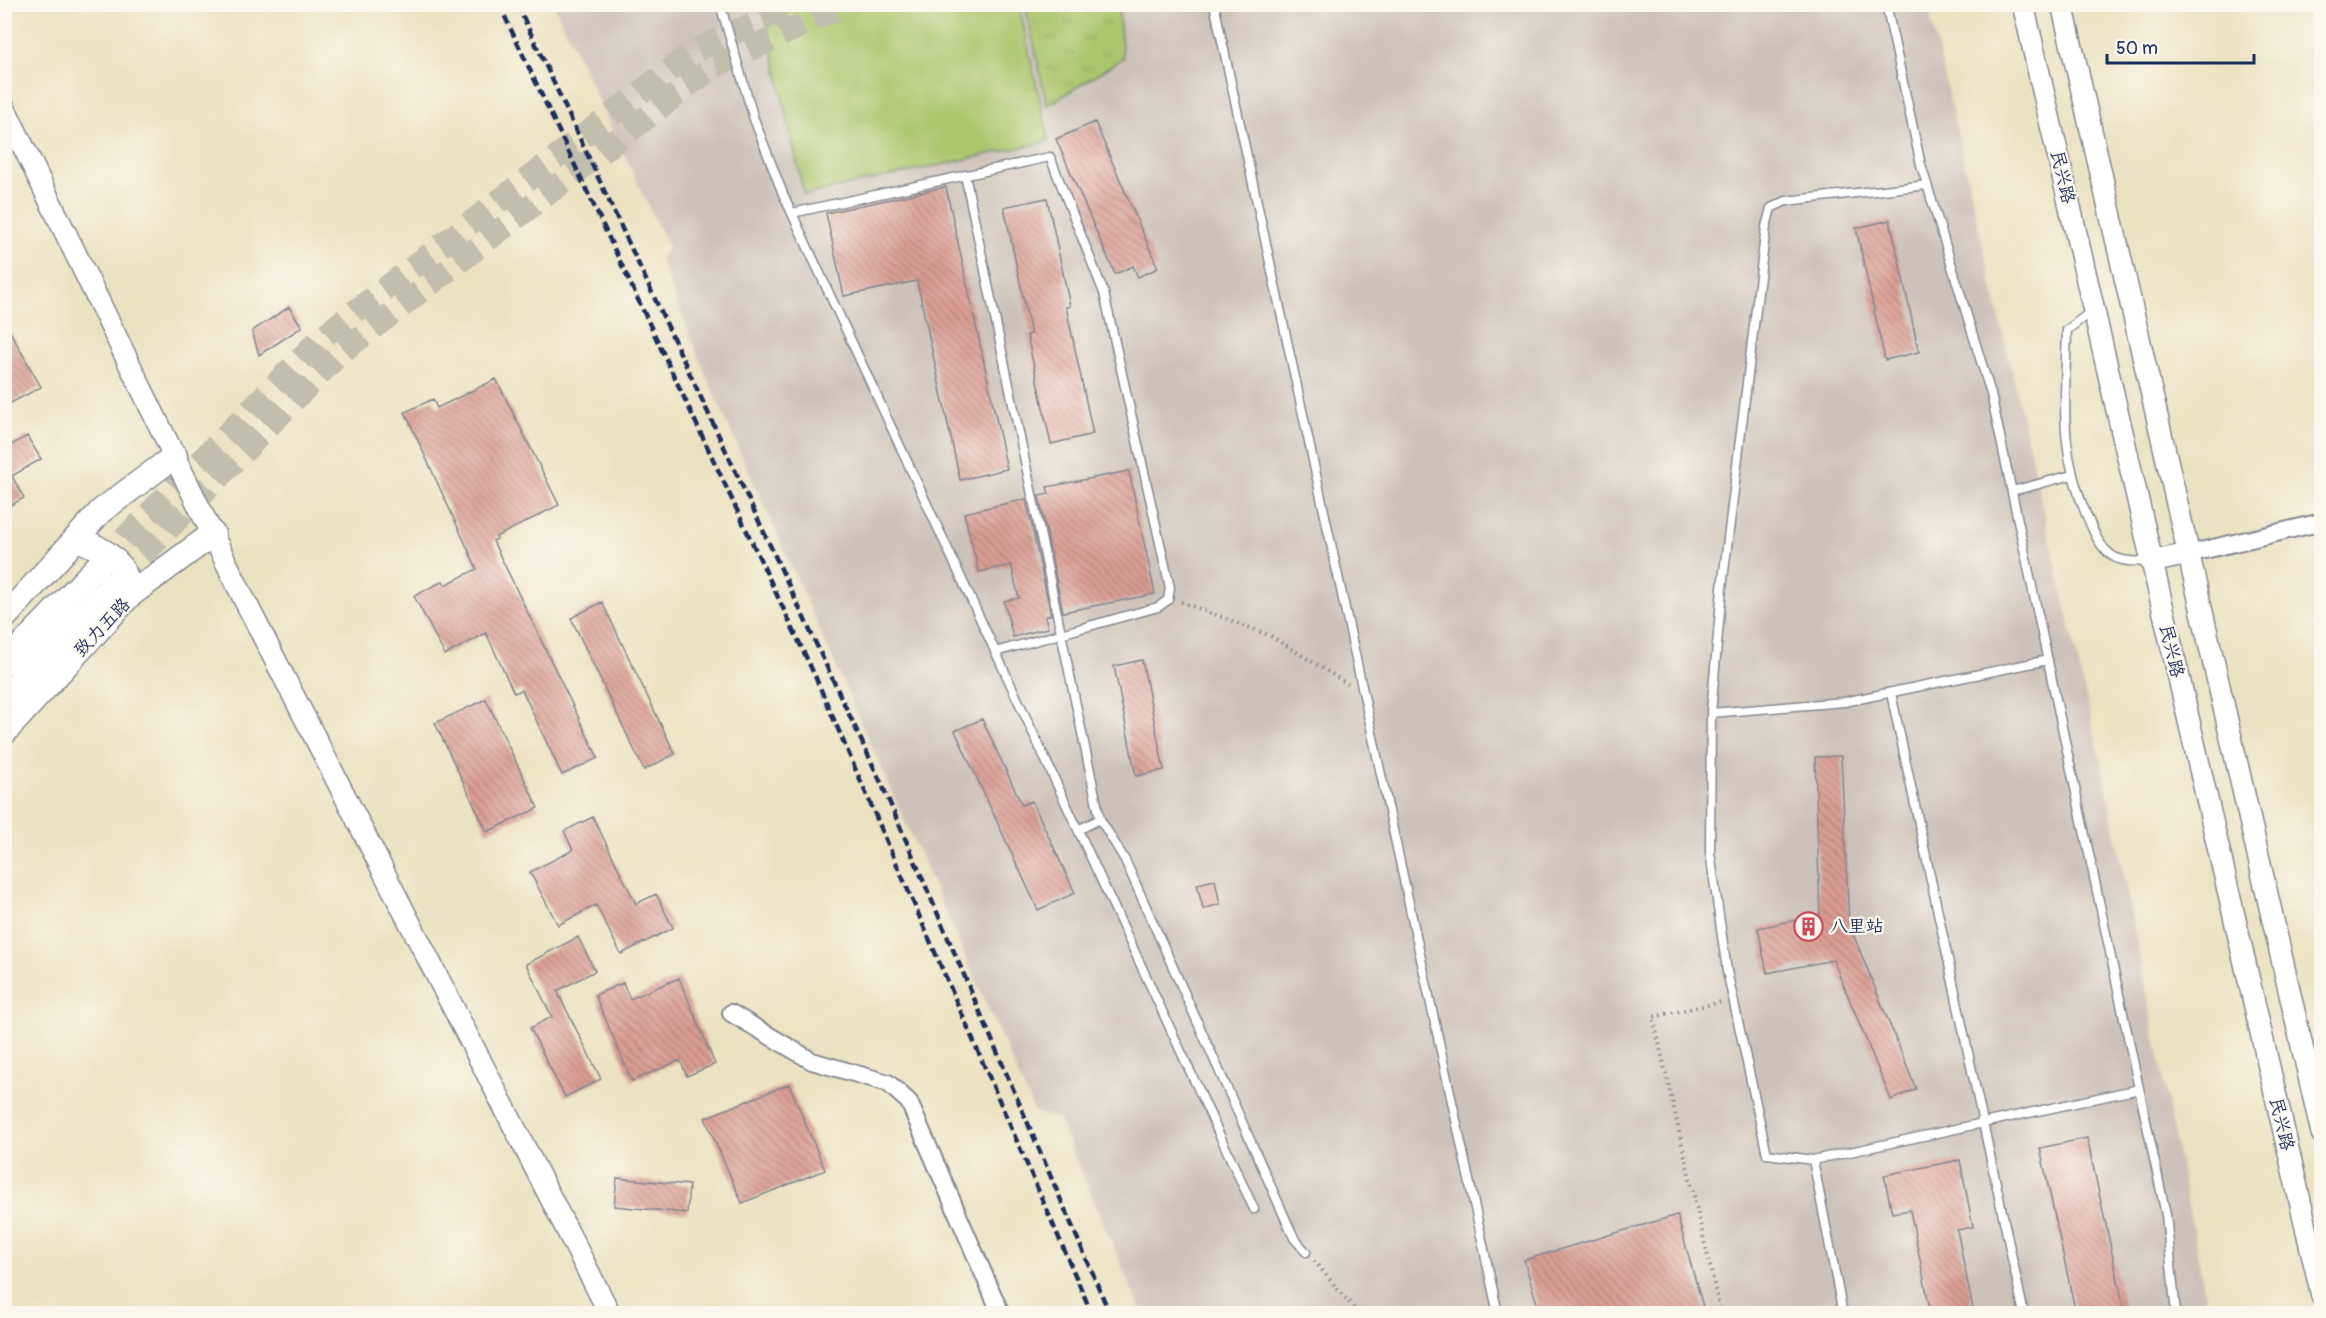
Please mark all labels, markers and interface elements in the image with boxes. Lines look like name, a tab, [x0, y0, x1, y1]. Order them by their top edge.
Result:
scale bar	[2107, 27, 2254, 65]
text: 50 m	[2116, 37, 2158, 60]
street label: 民兴路	[2045, 148, 2080, 206]
street label: 致力五路	[69, 593, 135, 662]
street label: 民兴路	[2154, 622, 2189, 680]
building icon: 八里站	[1793, 910, 1825, 942]
place label: 八里站	[1830, 915, 1884, 938]
street label: 民兴路	[2264, 1095, 2299, 1153]

